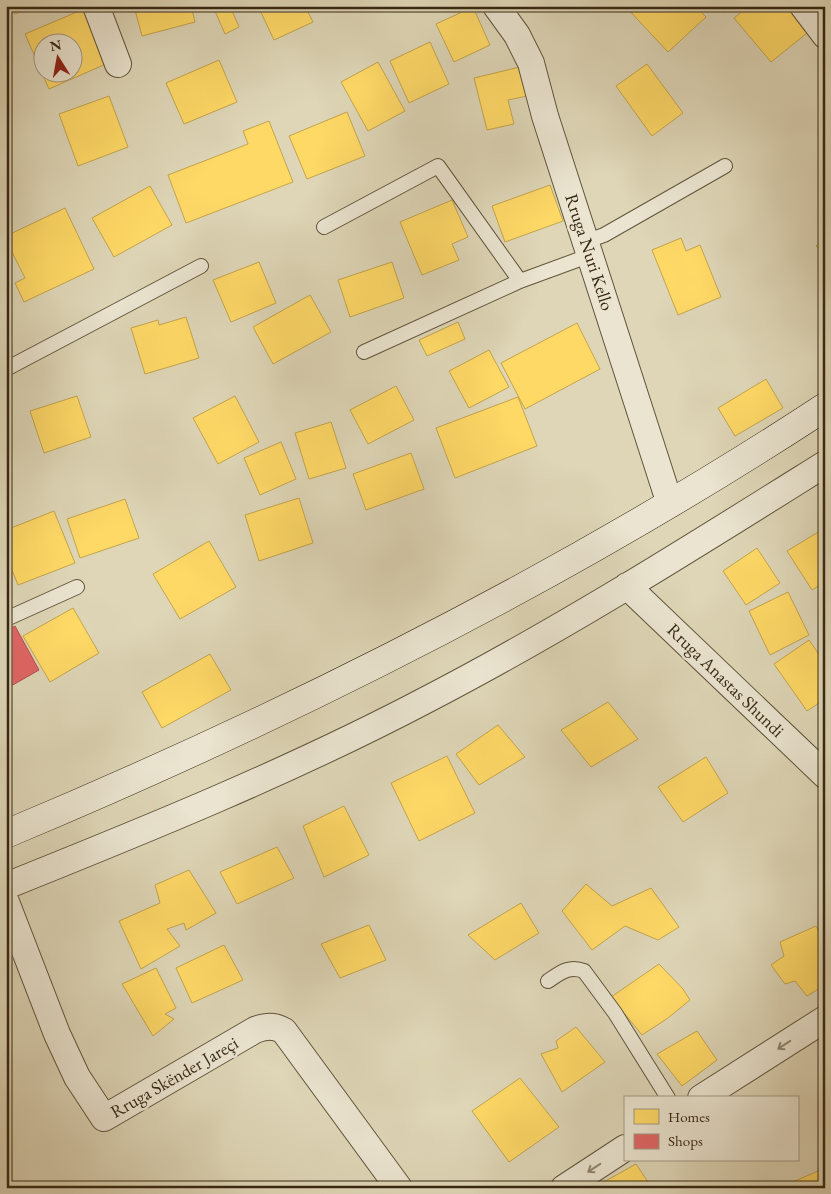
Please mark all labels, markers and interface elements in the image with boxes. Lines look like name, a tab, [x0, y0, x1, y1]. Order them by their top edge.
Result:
north arrow	[32, 32, 82, 82]
text: N	[48, 35, 63, 55]
street label: Rruga Nuri Kello	[560, 191, 620, 313]
street label: Rruga Anastas Shundi	[663, 618, 790, 742]
street label: Rruga Skënder Jareçi	[106, 1031, 243, 1123]
one-way arrow	[777, 1040, 791, 1050]
legend	[624, 1096, 798, 1162]
text: Homes	[668, 1107, 710, 1126]
text: Shops	[668, 1131, 703, 1150]
one-way arrow	[588, 1163, 602, 1173]

